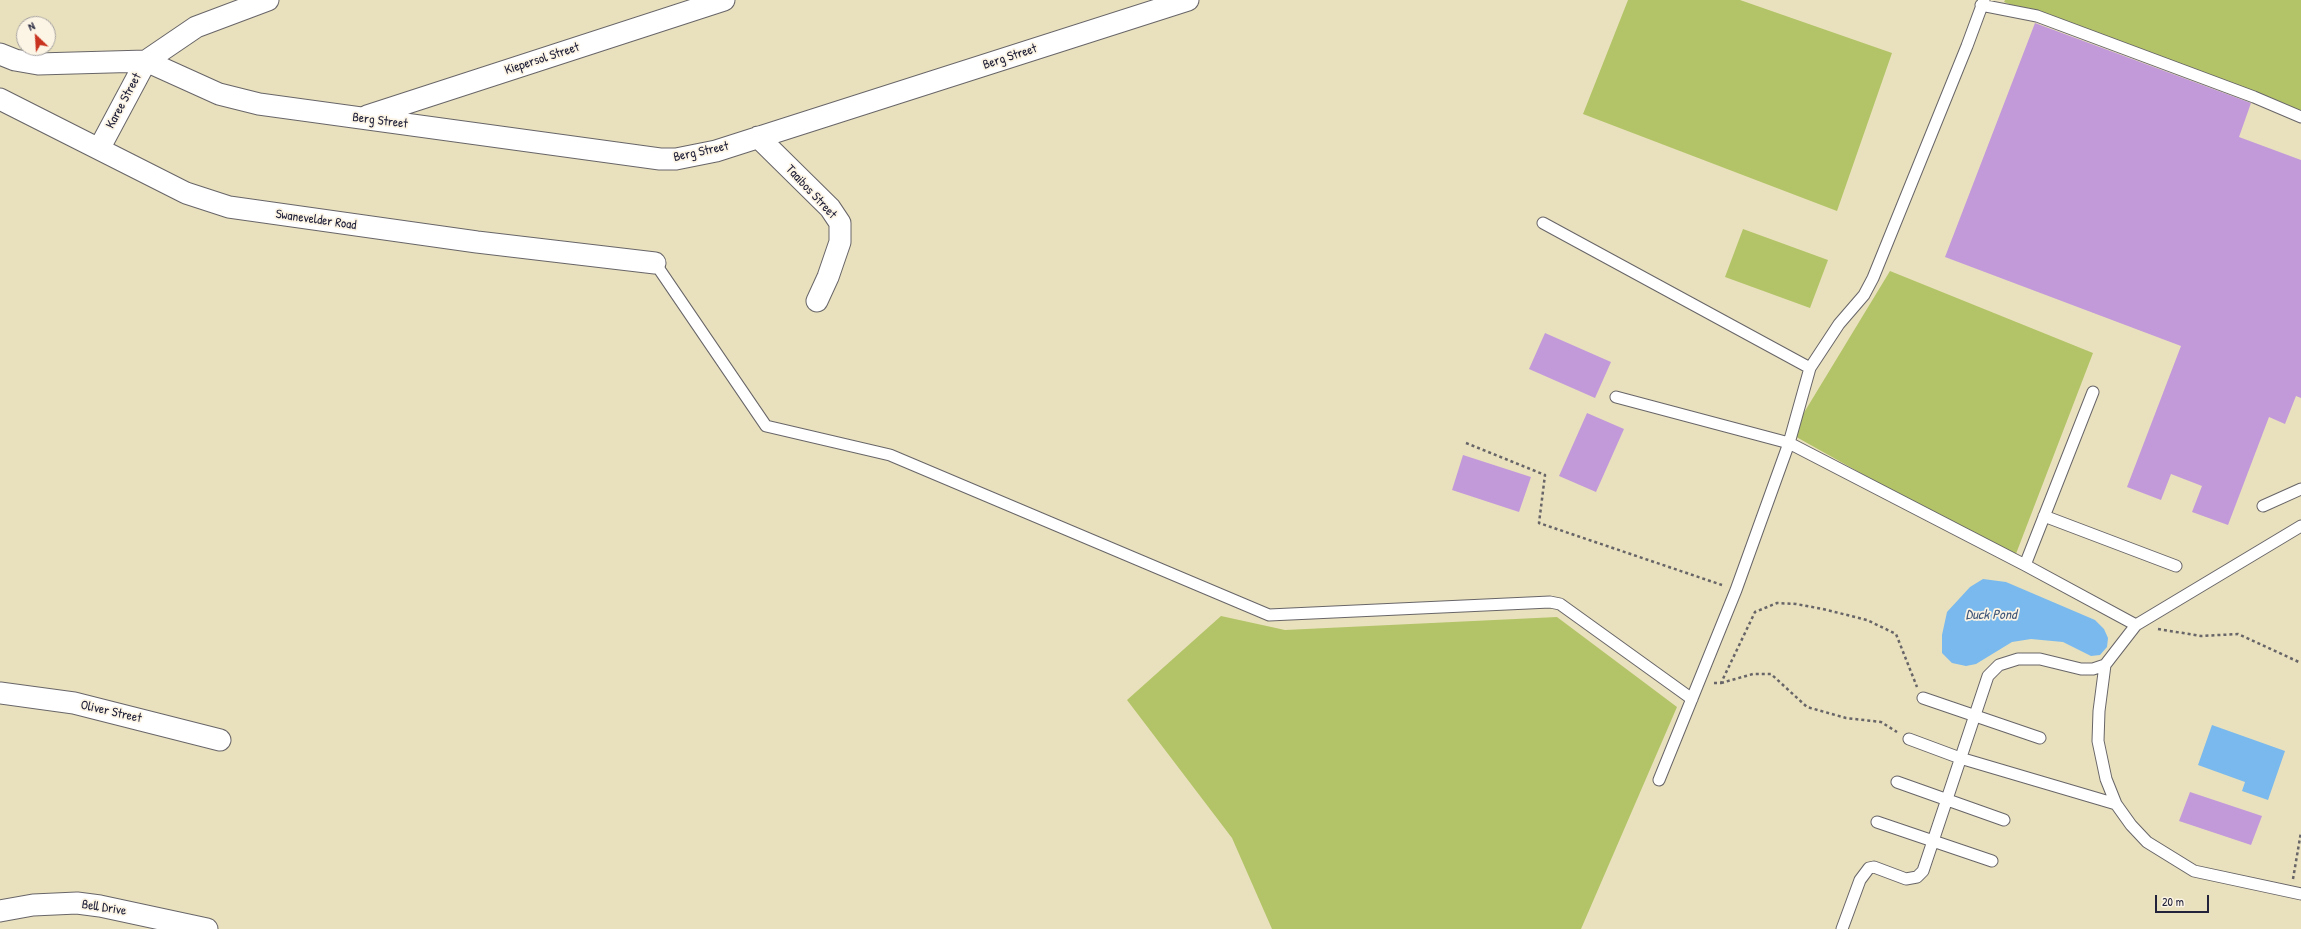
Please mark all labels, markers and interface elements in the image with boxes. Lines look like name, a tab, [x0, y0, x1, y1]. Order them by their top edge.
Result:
north arrow	[16, 16, 56, 56]
text: N	[26, 18, 37, 34]
street label: Kiepersol Street	[503, 40, 581, 78]
street label: Berg Street	[981, 41, 1039, 73]
street label: Karee Street	[103, 71, 145, 131]
street label: Berg Street	[351, 110, 409, 132]
street label: Berg Street	[672, 139, 730, 165]
street label: Taaibos Street	[782, 162, 840, 222]
street label: Swanevelder Road	[275, 207, 357, 233]
water label: Duck Pond	[1966, 607, 2016, 623]
street label: Oliver Street	[79, 697, 143, 727]
scale bar	[2157, 887, 2211, 913]
text: 20 m	[2162, 893, 2184, 910]
street label: Bell Drive	[81, 897, 127, 919]

